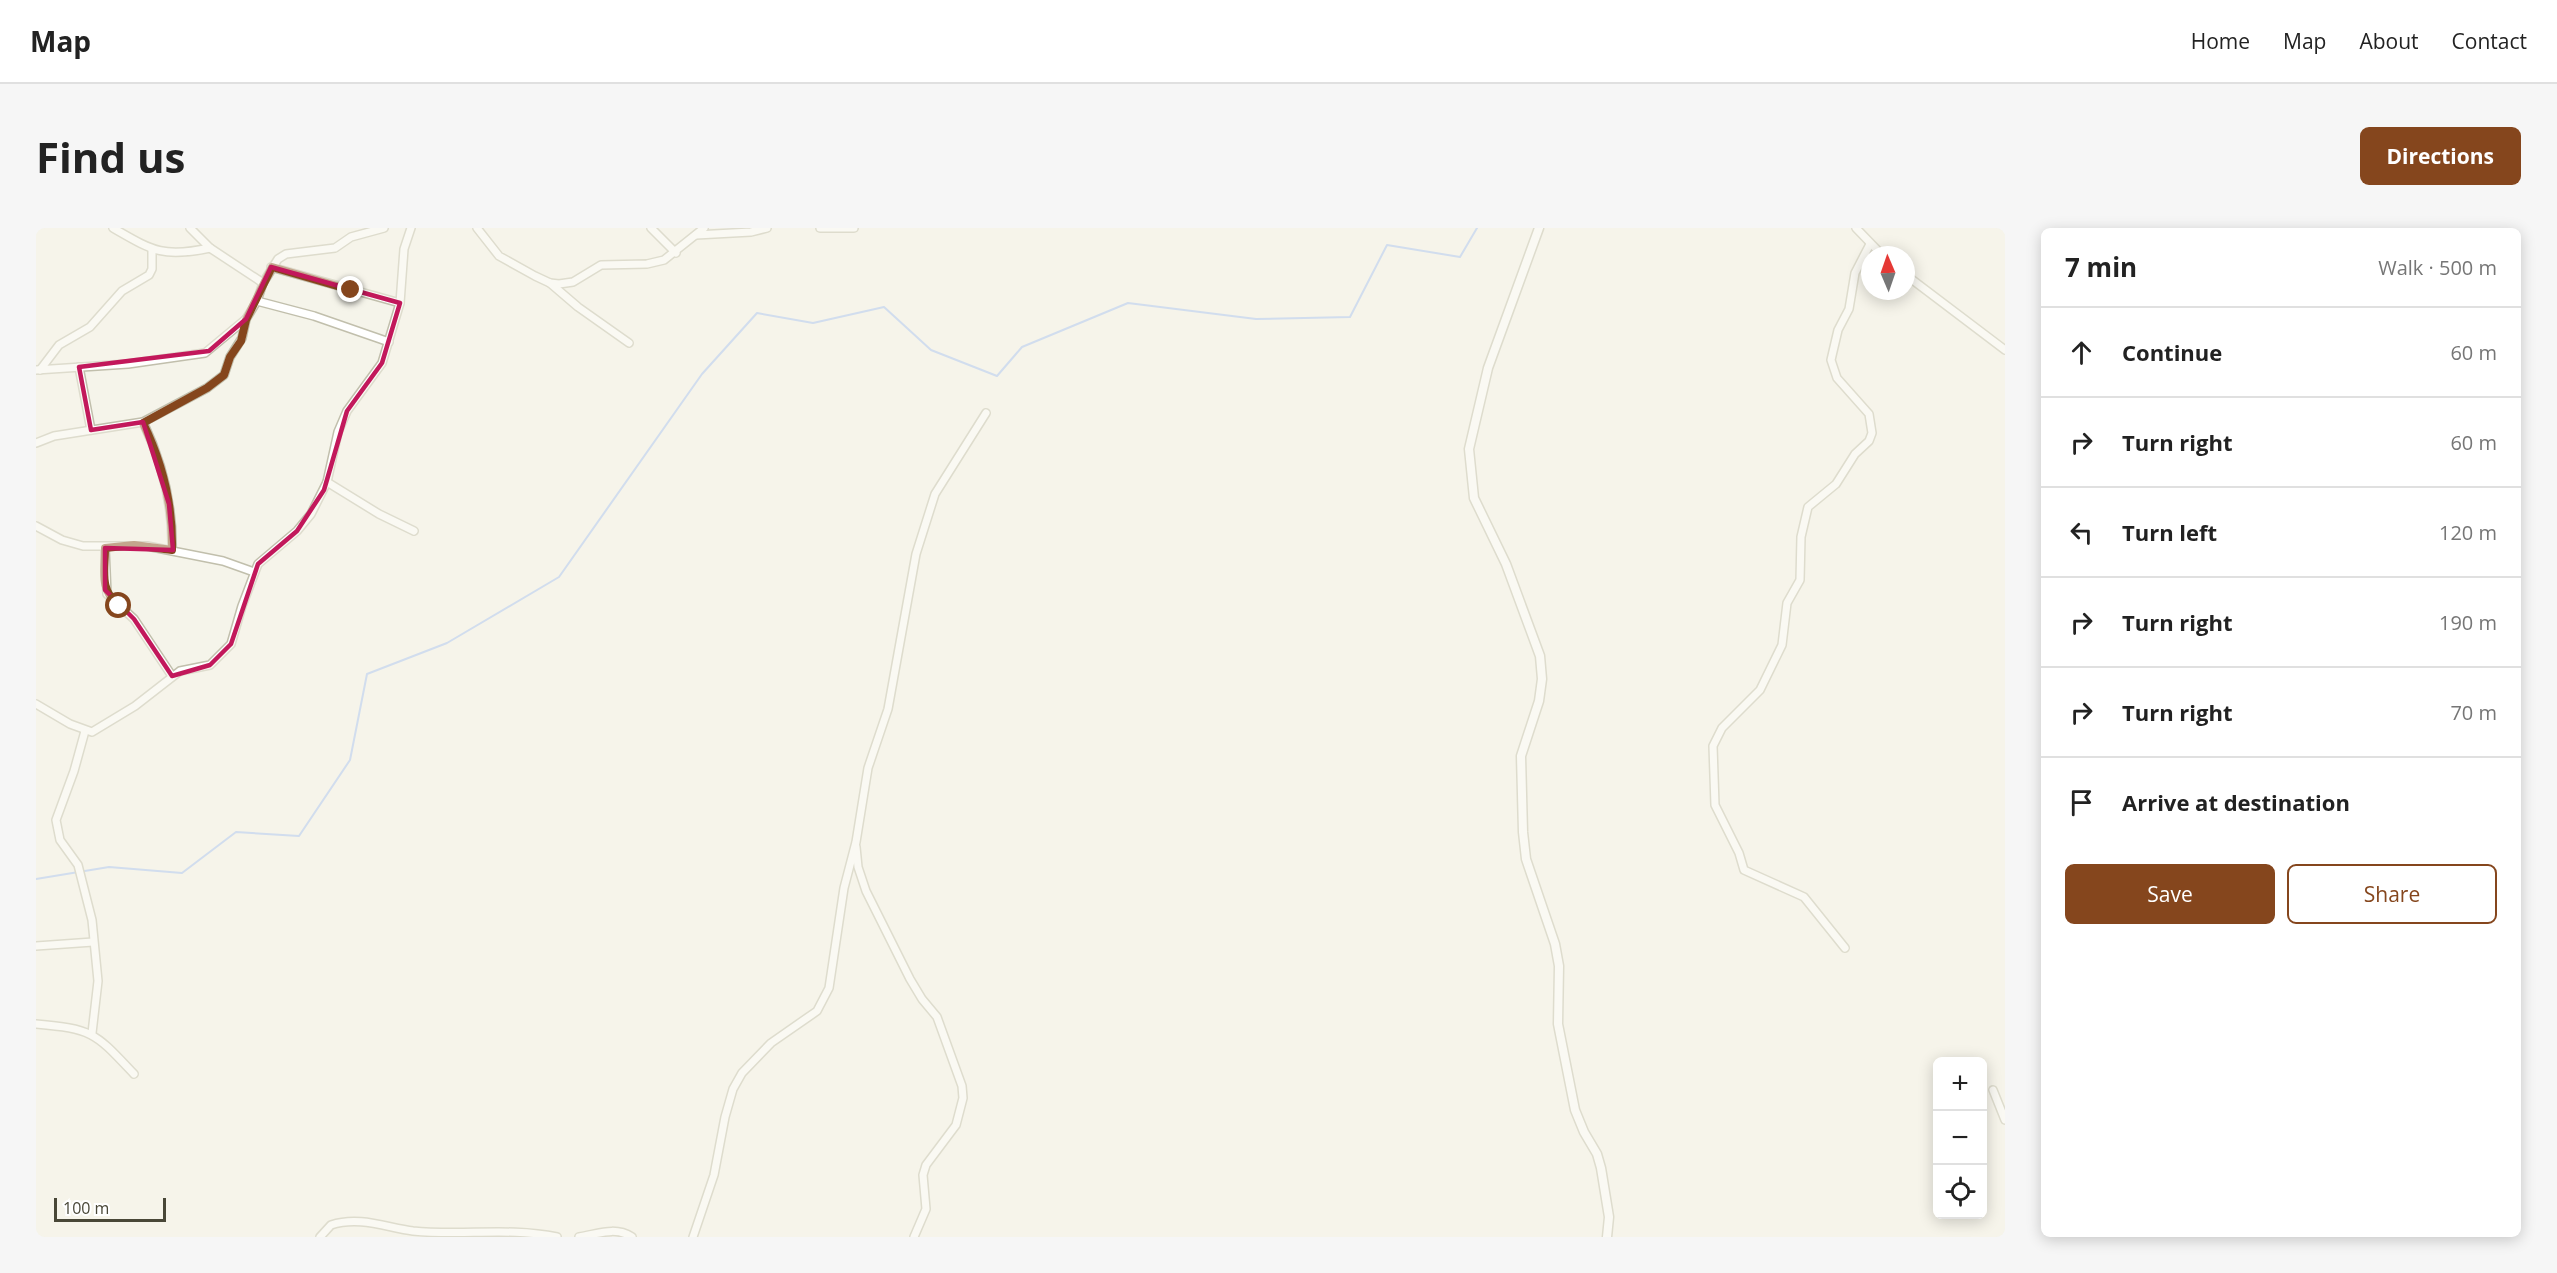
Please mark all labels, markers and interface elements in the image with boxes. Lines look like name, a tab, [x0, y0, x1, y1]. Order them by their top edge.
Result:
text: Map	[30, 22, 91, 60]
text: Home	[2191, 27, 2250, 55]
text: Map	[2283, 27, 2326, 55]
text: About	[2359, 27, 2419, 55]
text: Contact	[2452, 27, 2527, 55]
button: Directions	[2360, 127, 2521, 185]
text: Find us	[36, 128, 185, 185]
north arrow	[1861, 246, 1915, 300]
text: 7 min	[2065, 249, 2137, 285]
text: Walk · 500 m	[2378, 254, 2497, 281]
route end	[337, 276, 363, 302]
icon: ahead	[2065, 336, 2098, 369]
text: Continue	[2122, 337, 2222, 367]
text: 60 m	[2450, 339, 2497, 366]
icon: right	[2065, 426, 2098, 459]
text: Turn right	[2122, 427, 2233, 457]
text: 60 m	[2450, 429, 2497, 456]
icon: left	[2065, 516, 2098, 549]
text: Turn left	[2122, 517, 2217, 547]
text: 120 m	[2439, 519, 2497, 546]
route start	[105, 592, 131, 618]
icon: right	[2065, 606, 2098, 639]
text: Turn right	[2122, 607, 2233, 637]
text: 190 m	[2439, 609, 2497, 636]
icon: right	[2065, 696, 2098, 729]
text: Turn right	[2122, 697, 2233, 727]
text: 70 m	[2450, 699, 2497, 726]
icon: arrive	[2065, 786, 2098, 819]
text: Arrive at destination	[2122, 787, 2350, 817]
button: Save	[2065, 864, 2275, 924]
button: Share	[2287, 864, 2497, 924]
map controls	[1933, 1057, 1987, 1219]
button: +	[1933, 1057, 1987, 1111]
button: −	[1933, 1111, 1987, 1165]
button: locate	[1933, 1165, 1987, 1219]
scale bar	[54, 1195, 166, 1222]
text: 100 m	[63, 1197, 109, 1219]

